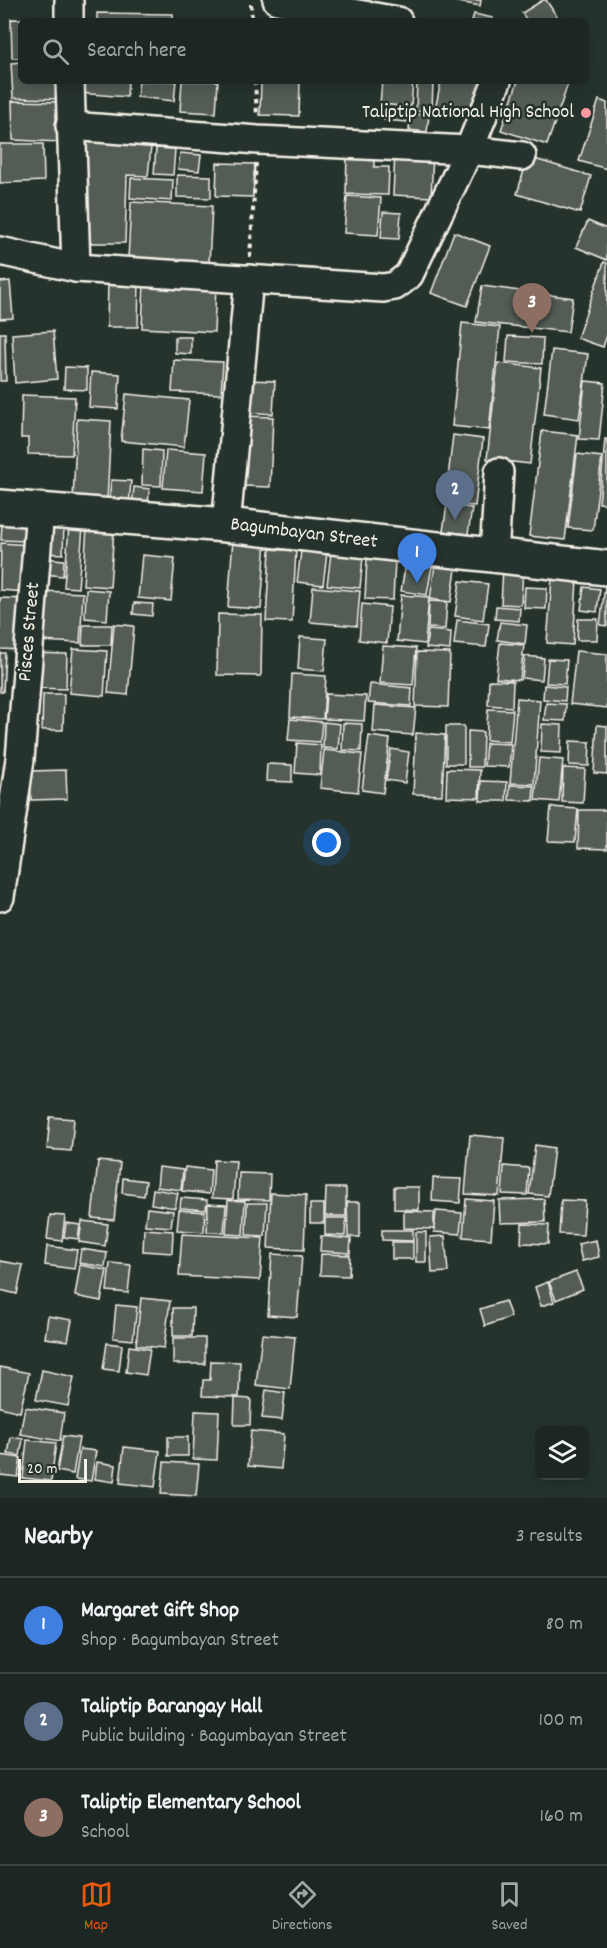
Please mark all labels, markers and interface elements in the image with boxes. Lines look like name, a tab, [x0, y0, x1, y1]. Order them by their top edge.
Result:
search box	[18, 18, 589, 84]
icon: search	[39, 35, 72, 68]
text: Search here	[87, 36, 186, 67]
place label: Taliptip National High School	[362, 99, 574, 127]
marker: Taliptip National High School	[579, 106, 593, 120]
pin: 3	[512, 284, 552, 333]
pin: 2	[436, 470, 474, 520]
street label: Bagumbayan Street	[229, 511, 379, 557]
pin: 1	[398, 534, 436, 583]
street label: Pisces Street	[12, 581, 48, 683]
your location	[312, 828, 341, 857]
map controls	[535, 1426, 589, 1480]
button: layers	[535, 1426, 589, 1480]
scale bar	[18, 1456, 87, 1484]
text: 20 m	[27, 1458, 57, 1481]
text: Nearby	[24, 1519, 92, 1556]
text: 3 results	[516, 1523, 583, 1551]
text: Margaret Gift Shop	[81, 1596, 239, 1627]
text: 1	[41, 1611, 46, 1639]
text: 80 m	[546, 1611, 583, 1639]
text: Shop · Bagumbayan Street	[81, 1627, 279, 1655]
text: Taliptip Barangay Hall	[81, 1692, 262, 1723]
text: 2	[39, 1707, 48, 1735]
text: 100 m	[539, 1707, 583, 1735]
text: Public building · Bagumbayan Street	[81, 1723, 347, 1751]
text: Taliptip Elementary School	[81, 1788, 301, 1819]
text: 3	[39, 1803, 48, 1831]
text: 160 m	[540, 1803, 583, 1831]
text: School	[81, 1819, 130, 1847]
tab: Map	[80, 1878, 113, 1937]
tab: Directions	[272, 1878, 332, 1937]
tab: Saved	[492, 1878, 527, 1937]

